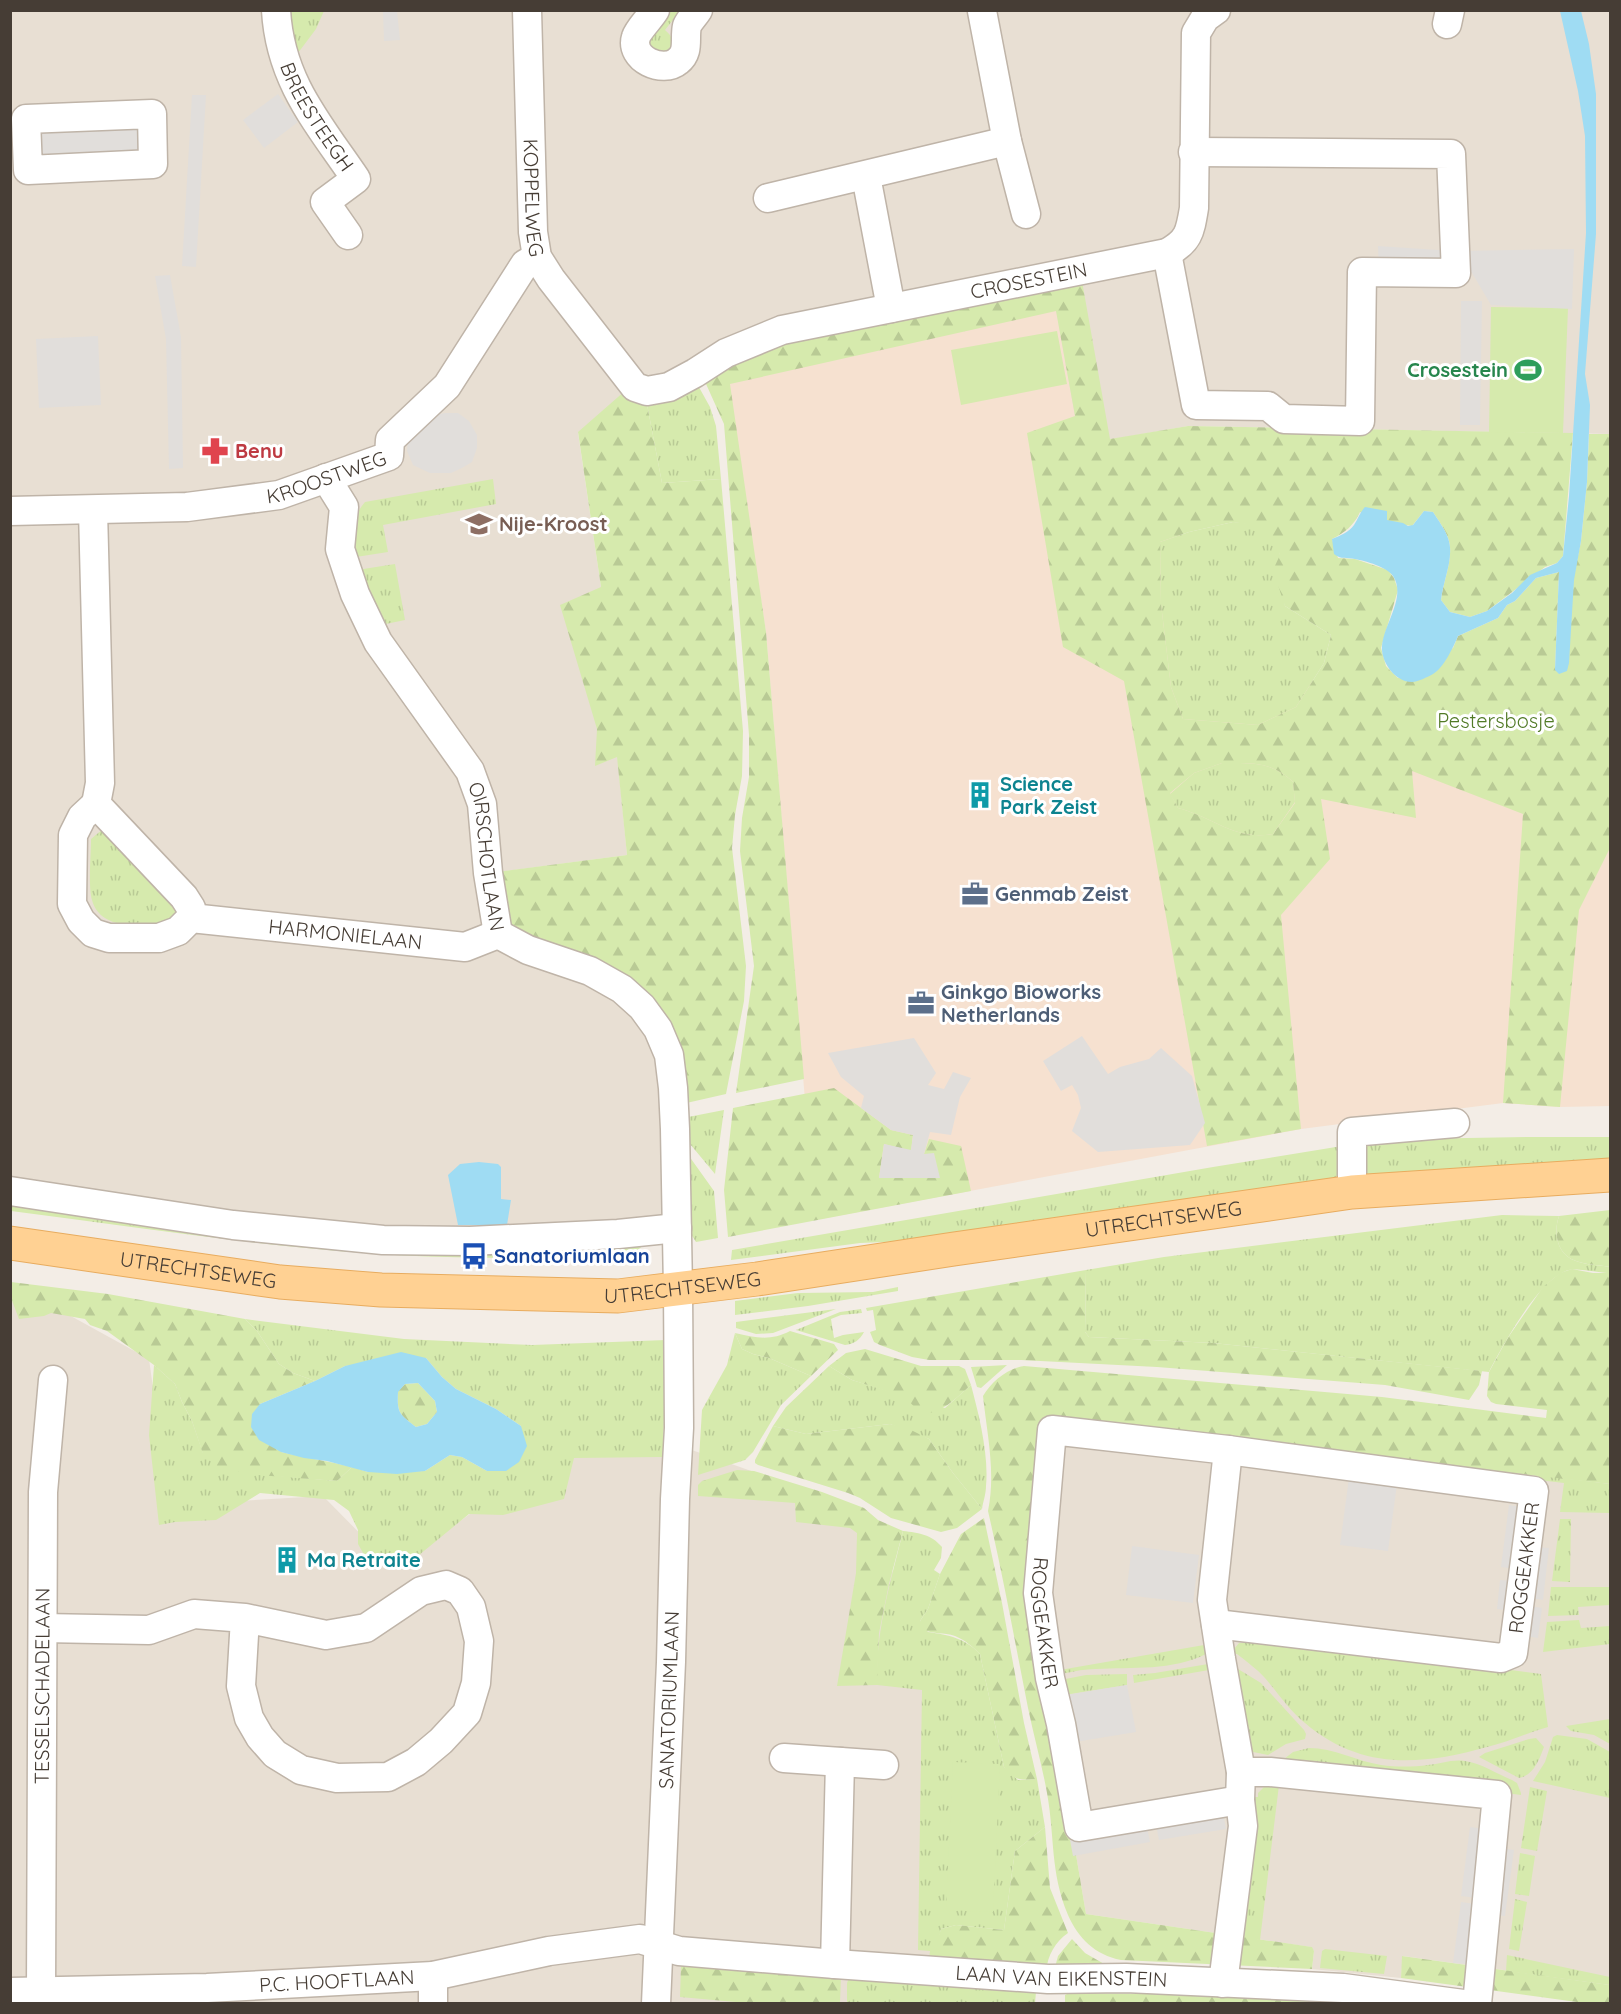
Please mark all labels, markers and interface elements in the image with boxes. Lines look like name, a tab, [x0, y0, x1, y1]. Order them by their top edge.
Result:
street label: BREESTEEGH	[275, 59, 360, 176]
street label: KOPPELWEG	[518, 139, 550, 259]
street label: CROSESTEIN	[968, 256, 1089, 304]
sports icon: Crosestein	[1513, 355, 1543, 385]
place label: Crosestein	[1407, 357, 1508, 382]
pharmacy icon: Benu	[200, 436, 230, 466]
place label: Benu	[235, 438, 284, 463]
street label: KROOSTWEG	[265, 445, 389, 509]
school or university icon: Nije-Kroost	[464, 509, 494, 539]
place label: Nije-Kroost	[499, 511, 608, 536]
park label: Pestersbosje	[1437, 708, 1555, 733]
place label: Science Park Zeist	[1000, 771, 1097, 819]
street label: OIRSCHOTLAAN	[463, 778, 510, 933]
building icon: Science Park Zeist	[965, 780, 995, 810]
office icon: Genmab Zeist	[960, 879, 990, 909]
place label: Genmab Zeist	[995, 881, 1129, 906]
street label: HARMONIELAAN	[267, 913, 424, 954]
place label: Ginkgo Bioworks Netherlands	[941, 979, 1101, 1027]
office icon: Ginkgo Bioworks Netherlands	[906, 988, 936, 1018]
street label: UTRECHTSEWEG	[1083, 1195, 1243, 1242]
bus stop icon: Sanatoriumlaan	[459, 1241, 489, 1271]
place label: Sanatoriumlaan	[494, 1243, 650, 1268]
street label: UTRECHTSEWEG	[118, 1246, 278, 1293]
street label: UTRECHTSEWEG	[604, 1266, 762, 1308]
street label: ROGGEAKKER	[1503, 1500, 1544, 1635]
building icon: Ma Retraite	[272, 1545, 302, 1575]
place label: Ma Retraite	[307, 1547, 421, 1572]
street label: ROGGEAKKER	[1025, 1556, 1065, 1691]
street label: TESSELSCHADELAAN	[29, 1588, 55, 1784]
street label: SANATORIUMLAAN	[653, 1611, 684, 1789]
street label: LAAN VAN EIKENSTEIN	[955, 1960, 1168, 1992]
street label: P.C. HOOFTLAAN	[258, 1964, 415, 1997]

